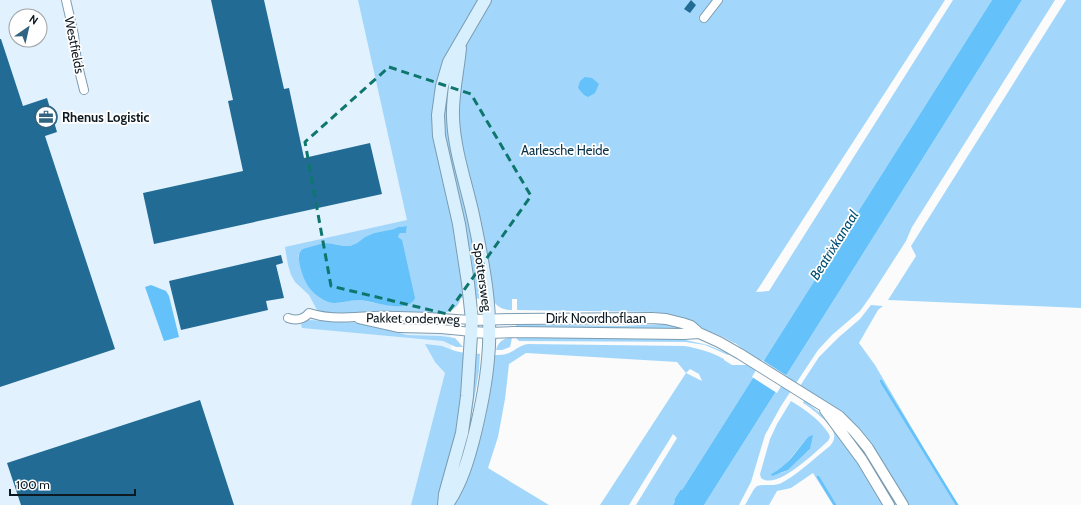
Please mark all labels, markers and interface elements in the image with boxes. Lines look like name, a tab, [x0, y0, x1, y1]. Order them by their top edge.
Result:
north arrow	[8, 8, 48, 48]
text: N	[26, 12, 41, 28]
street label: Westfields	[62, 15, 88, 75]
office icon: Rhenus Logistic	[33, 104, 59, 130]
place label: Rhenus Logistic	[62, 109, 149, 125]
park label: Aarlesche Heide	[521, 142, 609, 158]
water label: Beatrixkanaal	[806, 206, 863, 283]
street label: Spottersweg	[470, 242, 496, 313]
street label: Pakket onderweg	[366, 309, 461, 327]
street label: Dirk Noordhoflaan	[546, 310, 646, 326]
scale bar	[10, 471, 135, 497]
text: 100 m	[16, 477, 50, 492]

